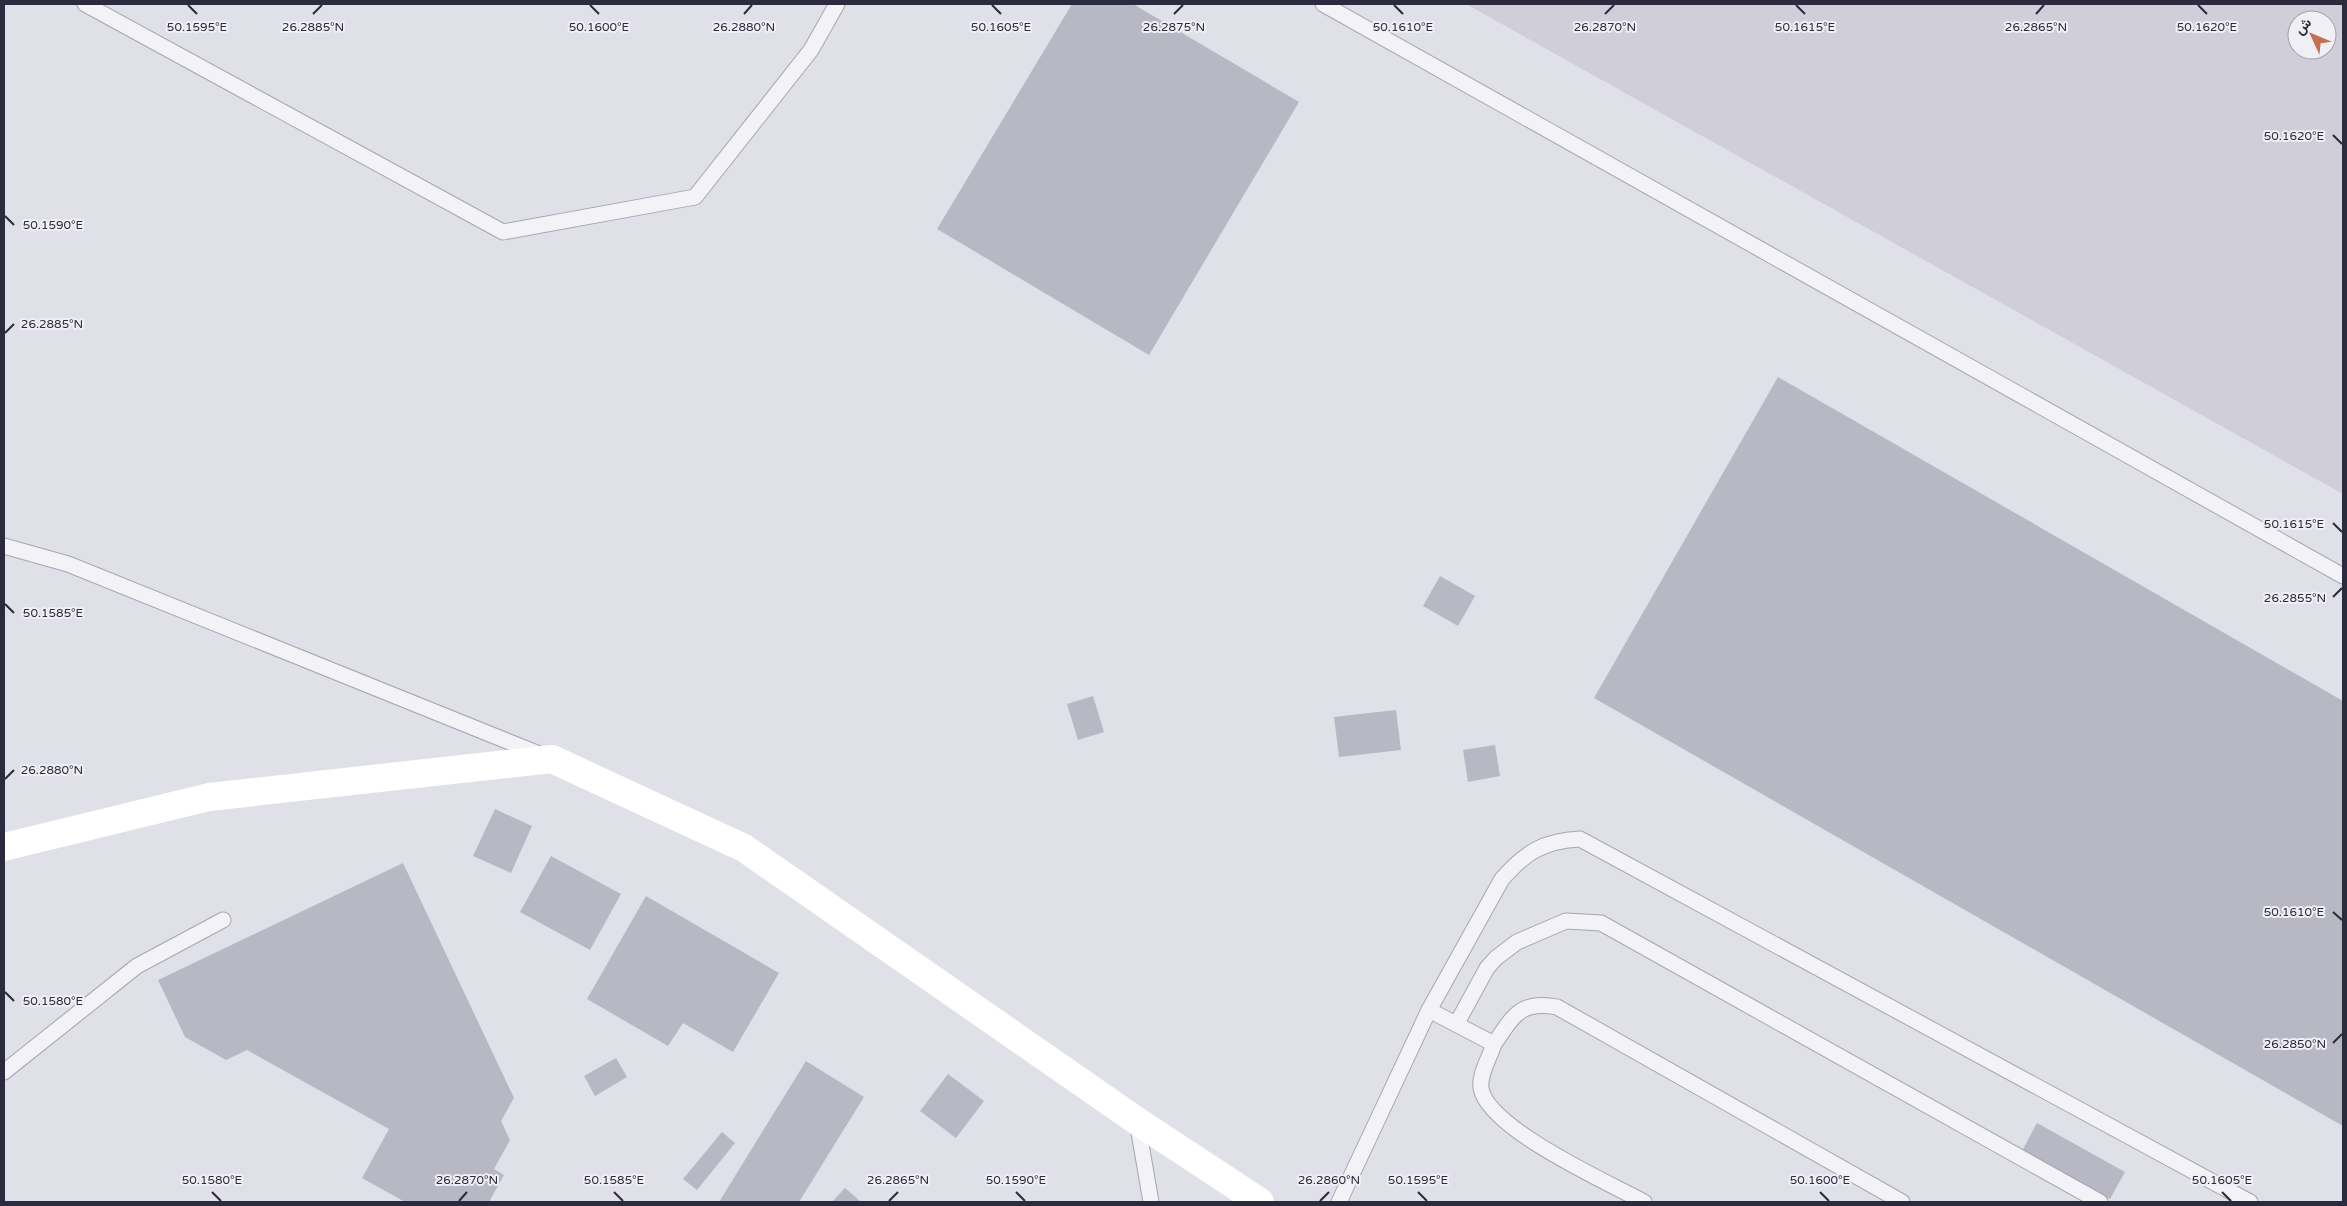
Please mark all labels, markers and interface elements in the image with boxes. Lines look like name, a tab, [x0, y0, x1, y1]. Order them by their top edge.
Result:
north arrow	[2287, 10, 2337, 60]
text: ش	[2291, 14, 2315, 38]
text: 50.1595°E	[167, 20, 227, 34]
text: 26.2885°N	[282, 20, 344, 34]
text: 50.1600°E	[569, 20, 630, 34]
text: 26.2880°N	[713, 20, 775, 34]
text: 50.1605°E	[971, 20, 1031, 34]
text: 26.2875°N	[1143, 20, 1205, 34]
text: 50.1610°E	[1373, 20, 1434, 34]
text: 26.2870°N	[1574, 20, 1636, 34]
text: 50.1615°E	[1775, 20, 1835, 34]
text: 26.2865°N	[2005, 20, 2067, 34]
text: 50.1620°E	[2177, 20, 2238, 34]
text: 50.1620°E	[2264, 129, 2325, 143]
text: 50.1590°E	[23, 218, 84, 232]
text: 26.2885°N	[21, 317, 83, 331]
text: 50.1615°E	[2264, 517, 2324, 531]
text: 26.2855°N	[2264, 591, 2326, 605]
text: 50.1585°E	[23, 606, 83, 620]
text: 26.2880°N	[21, 763, 83, 777]
text: 50.1610°E	[2264, 905, 2325, 919]
text: 50.1580°E	[23, 994, 84, 1008]
text: 26.2850°N	[2264, 1037, 2326, 1051]
text: 50.1580°E	[182, 1173, 243, 1187]
text: 26.2870°N	[436, 1173, 498, 1187]
text: 50.1585°E	[584, 1173, 644, 1187]
text: 26.2865°N	[867, 1173, 929, 1187]
text: 50.1590°E	[986, 1173, 1047, 1187]
text: 26.2860°N	[1298, 1173, 1360, 1187]
text: 50.1595°E	[1388, 1173, 1448, 1187]
text: 50.1600°E	[1790, 1173, 1851, 1187]
text: 50.1605°E	[2192, 1173, 2252, 1187]

